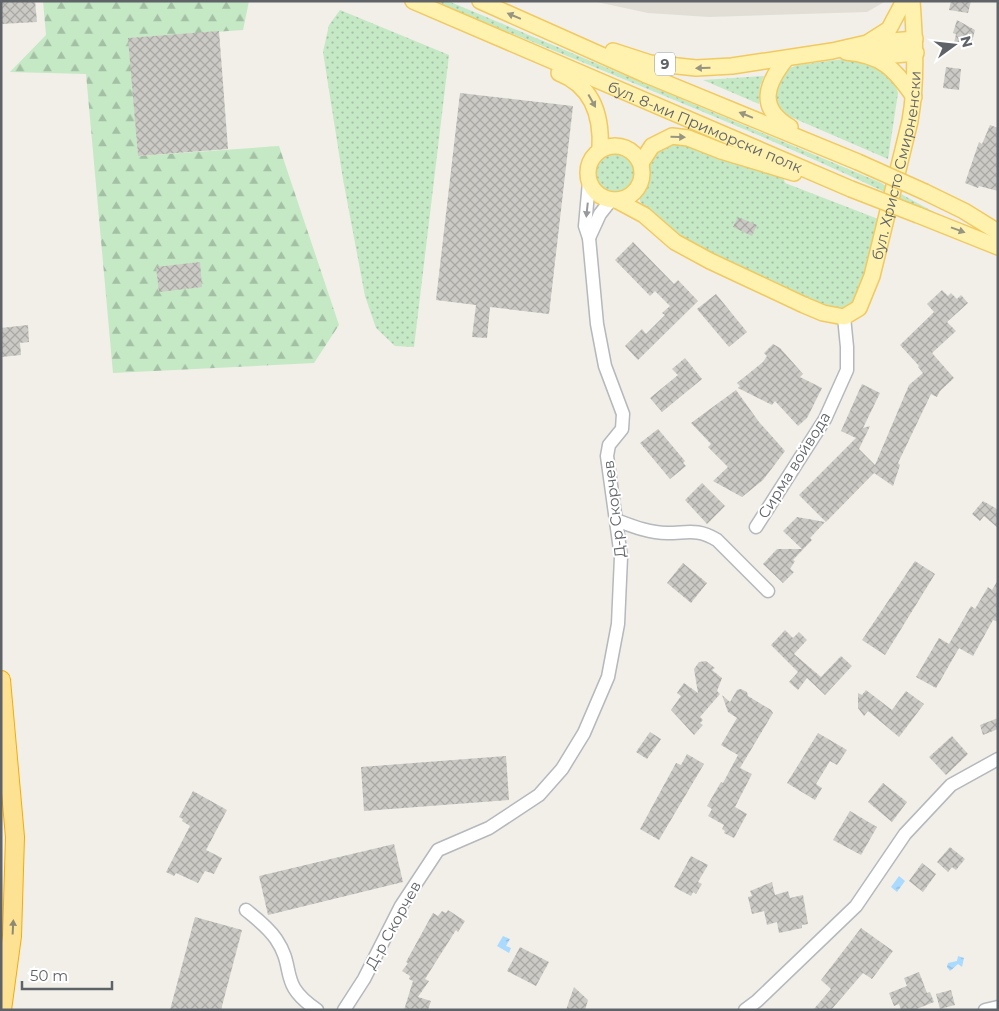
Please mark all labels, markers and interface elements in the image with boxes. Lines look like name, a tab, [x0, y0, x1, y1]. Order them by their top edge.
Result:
one-way arrow	[507, 11, 521, 19]
north arrow	[929, 20, 979, 70]
text: N	[956, 34, 977, 49]
road number: 9	[655, 52, 675, 76]
one-way arrow	[694, 64, 710, 72]
street label: бул. Христо Смирненски	[867, 70, 924, 262]
street label: бул. 8-ми Приморски полк	[605, 76, 806, 177]
one-way arrow	[588, 94, 596, 108]
one-way arrow	[739, 111, 753, 119]
one-way arrow	[670, 133, 686, 141]
one-way arrow	[582, 202, 590, 218]
one-way arrow	[951, 226, 966, 234]
street label: Сирма войвода	[754, 408, 834, 522]
street label: Д-р Скорчев	[599, 459, 629, 559]
street label: Д-р Скорчев	[361, 878, 425, 972]
one-way arrow	[9, 918, 17, 934]
scale bar	[22, 958, 112, 990]
text: 50 m	[30, 966, 68, 985]

